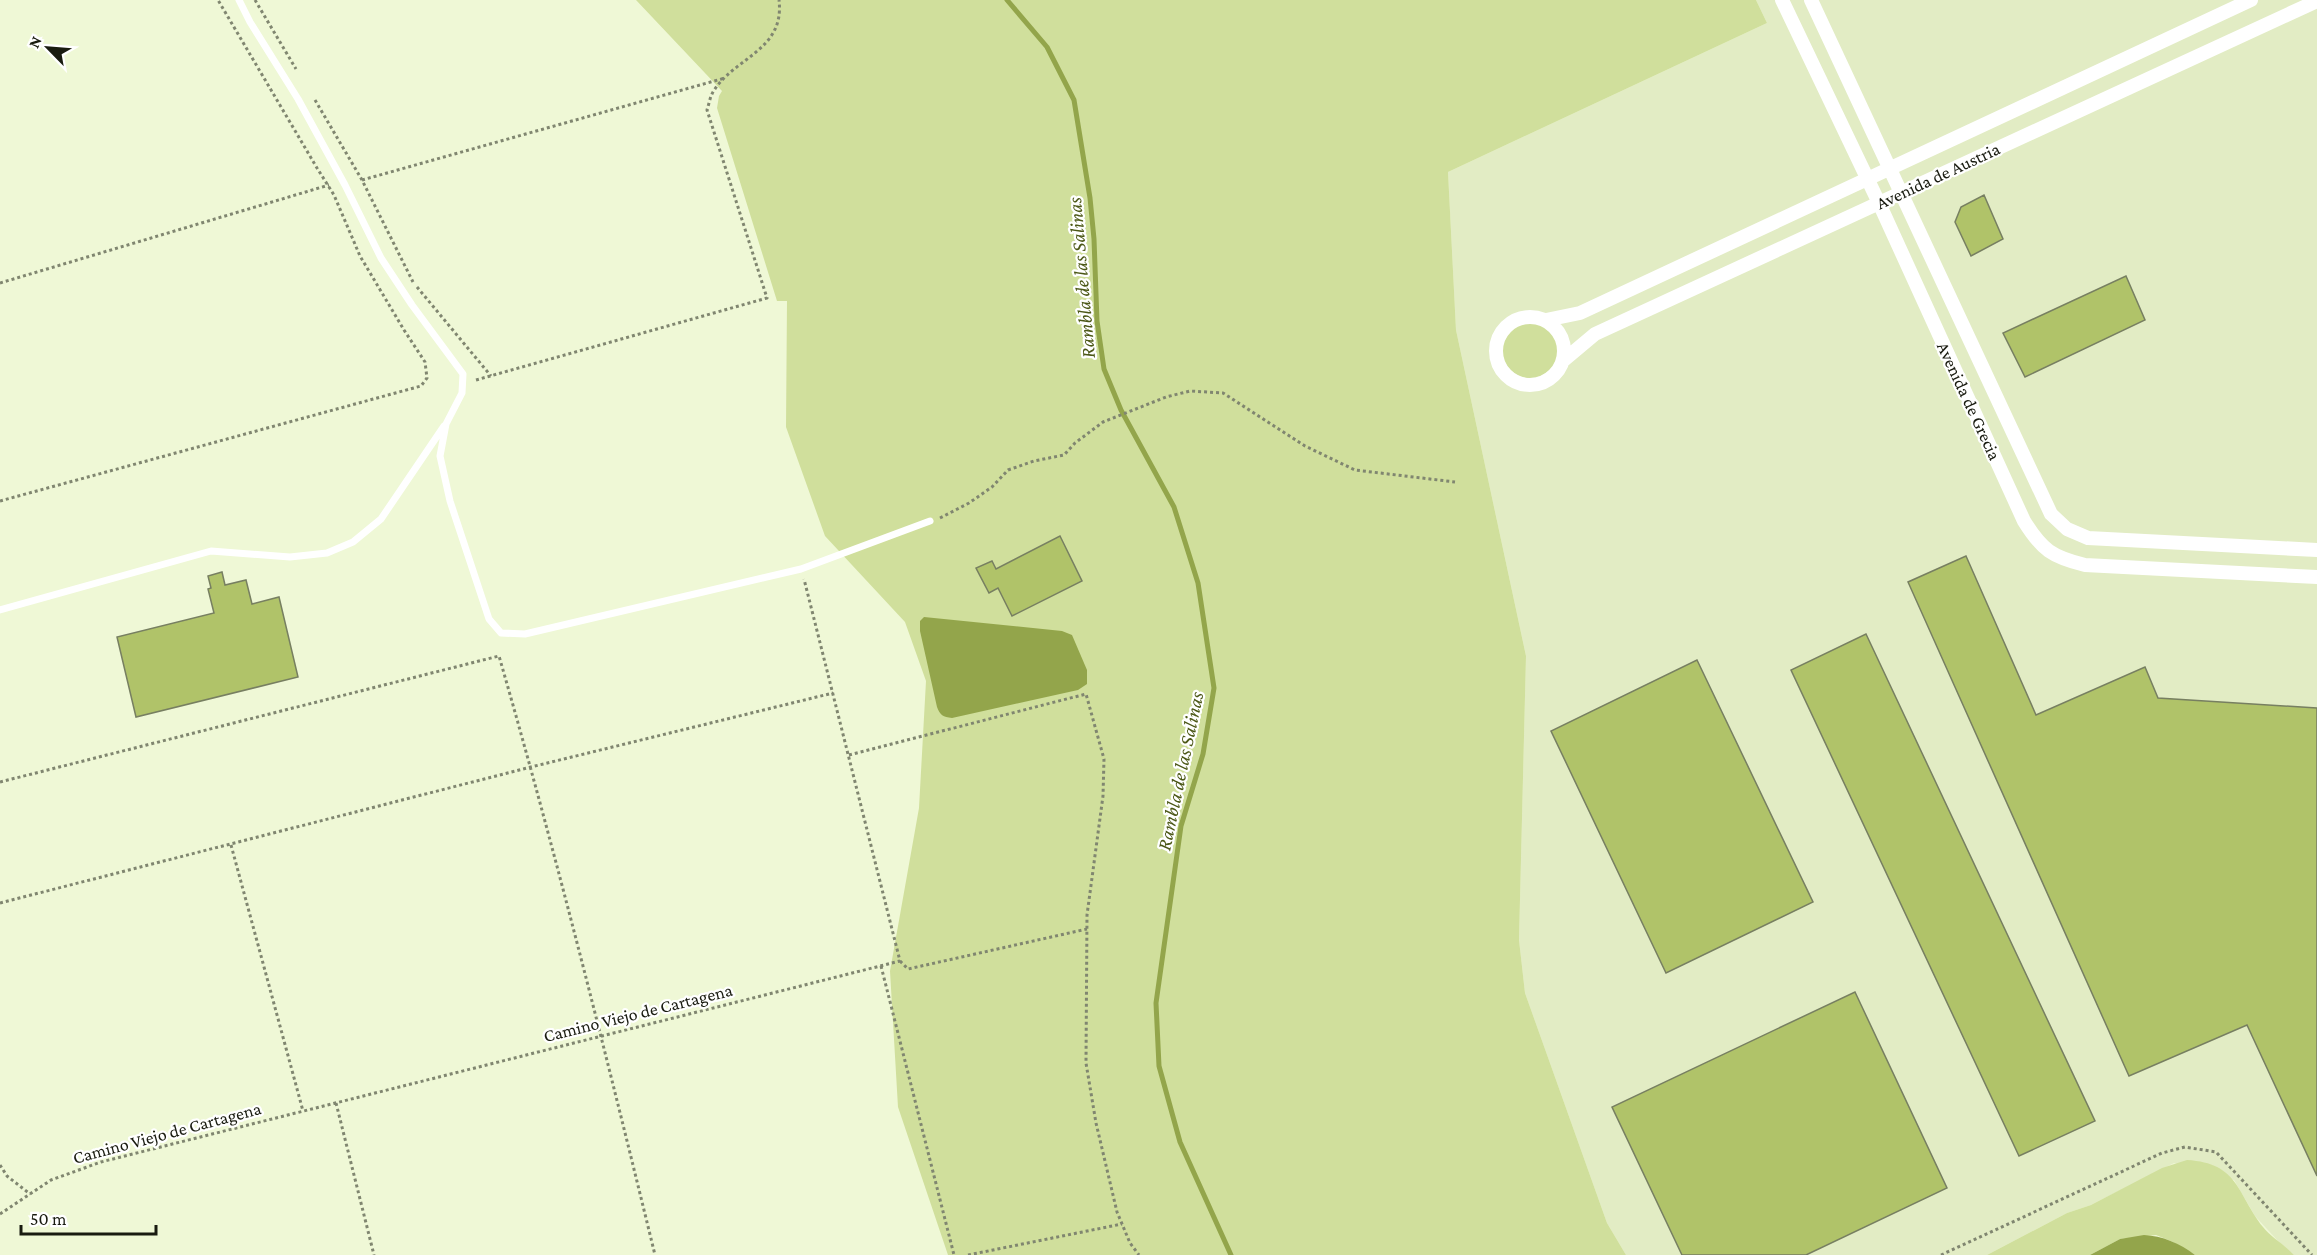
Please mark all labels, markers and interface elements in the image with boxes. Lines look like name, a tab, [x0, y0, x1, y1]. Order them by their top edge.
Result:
north arrow	[18, 18, 78, 78]
text: N	[25, 33, 45, 50]
street label: Avenida de Austria	[1873, 139, 2003, 213]
water label: Rambla de las Salinas	[1063, 196, 1099, 359]
street label: Avenida de Grecia	[1933, 339, 2005, 463]
water label: Rambla de las Salinas	[1152, 689, 1208, 852]
street label: Camino Viejo de Cartagena	[541, 980, 735, 1047]
street label: Camino Viejo de Cartagena	[71, 1098, 264, 1169]
scale bar	[21, 1198, 156, 1236]
text: 50 m	[30, 1209, 67, 1229]

